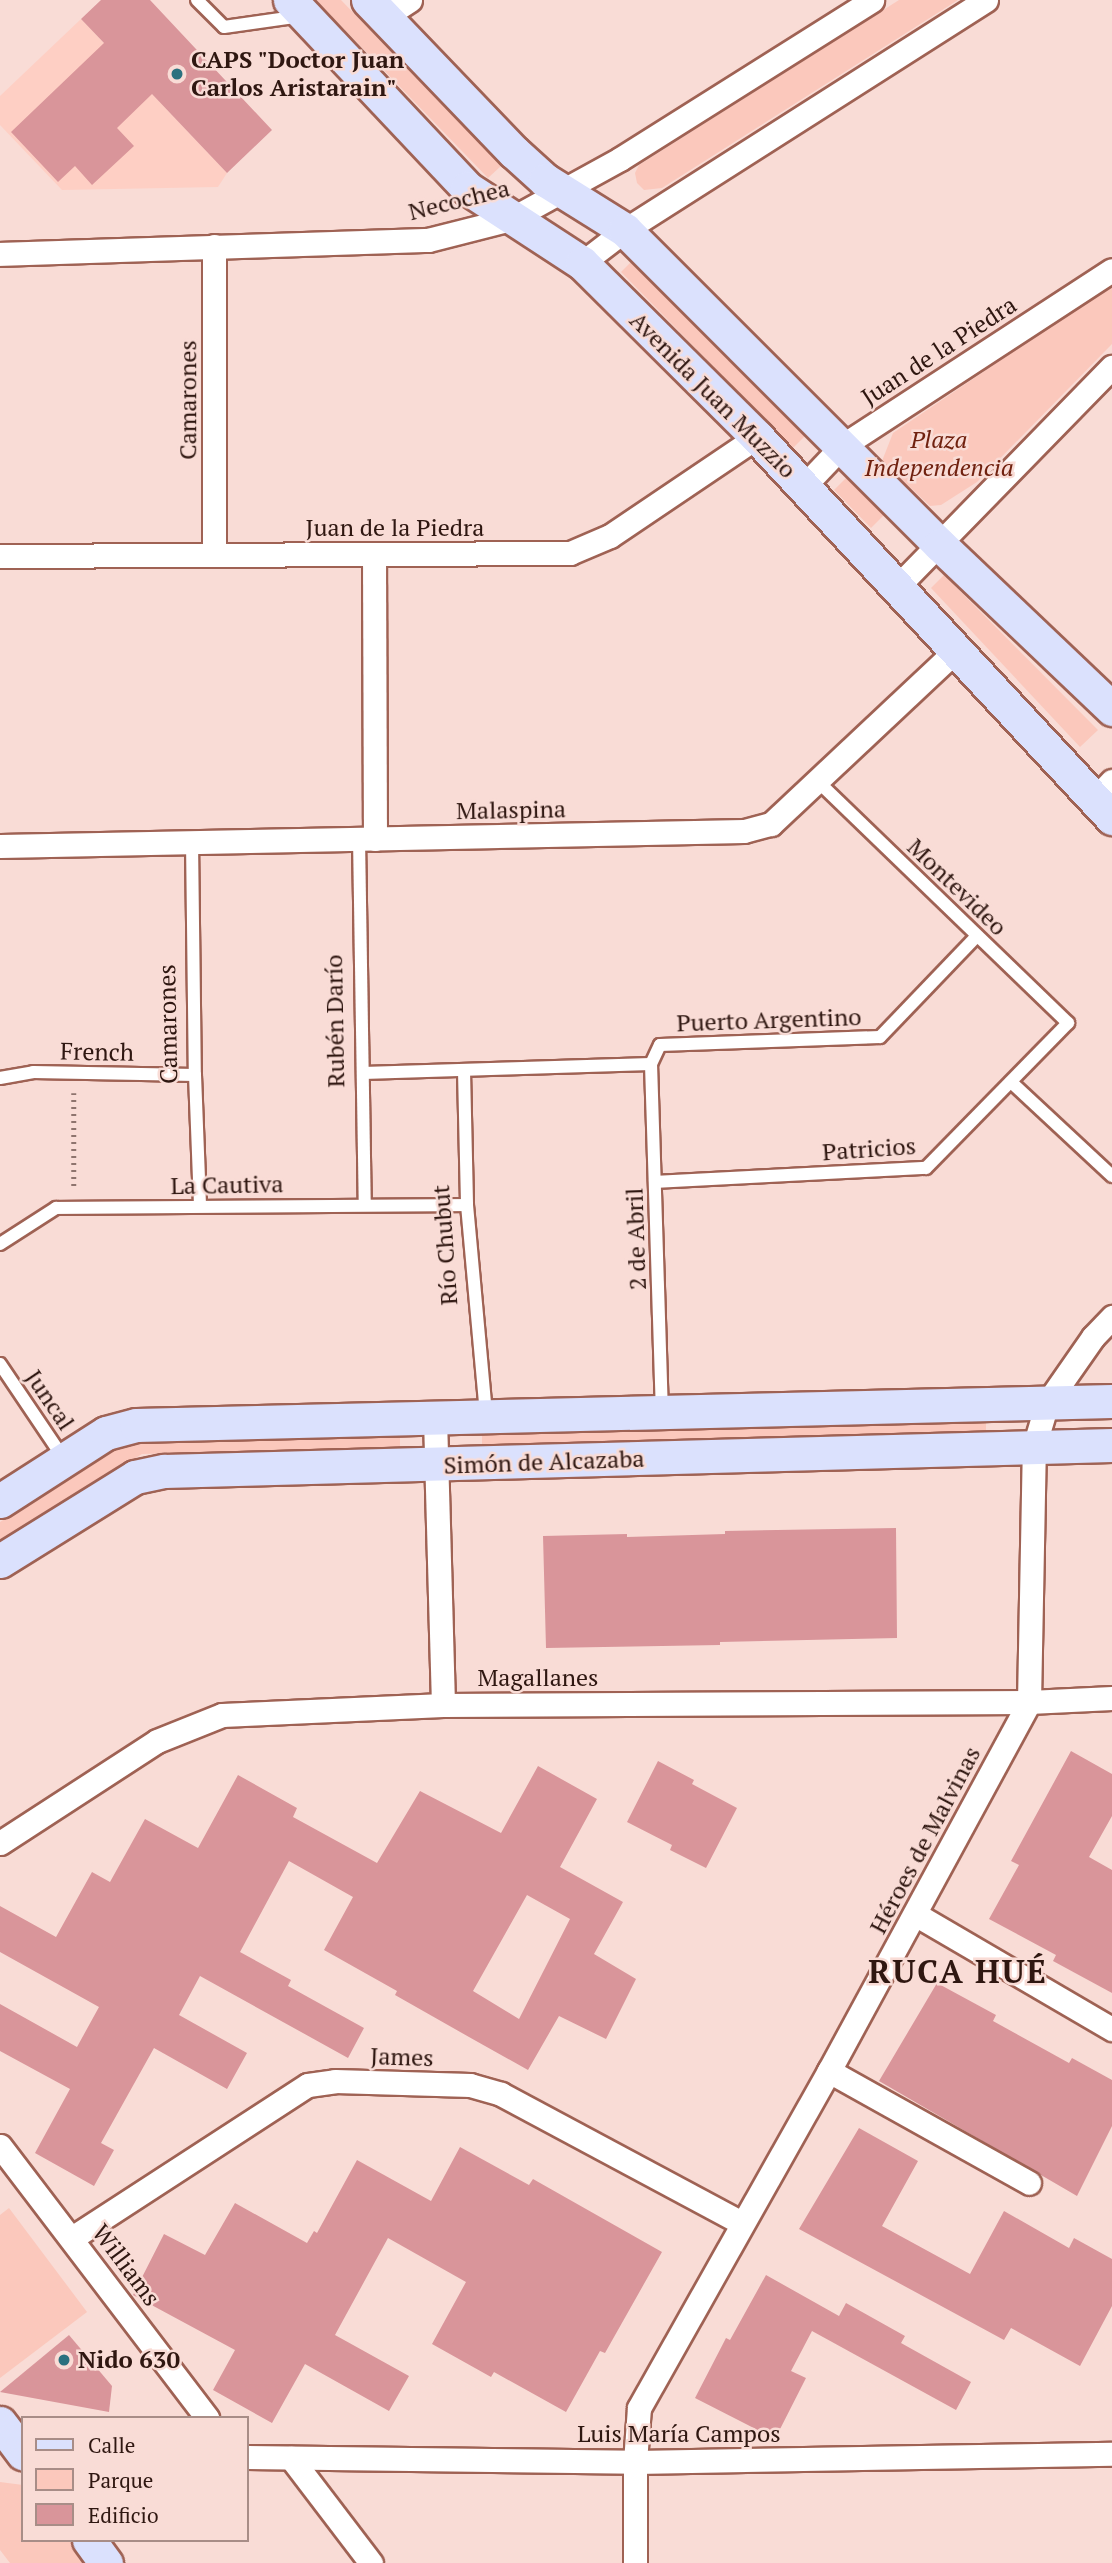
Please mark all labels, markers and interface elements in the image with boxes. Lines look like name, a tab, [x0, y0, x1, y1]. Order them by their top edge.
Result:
place label: CAPS "Doctor Juan Carlos Aristarain"	[191, 46, 405, 102]
marker: CAPS "Doctor Juan Carlos Aristarain"	[169, 66, 185, 82]
street label: Necochea	[405, 174, 513, 226]
street label: Juan de la Piedra	[856, 290, 1022, 412]
street label: Avenida Juan Muzzio	[624, 306, 802, 484]
street label: Camarones	[174, 340, 202, 460]
park label: Plaza Independencia	[864, 426, 1014, 482]
street label: Juan de la Piedra	[306, 514, 484, 542]
street label: Malaspina	[456, 795, 566, 825]
street label: Montevideo	[901, 833, 1013, 941]
street label: Rubén Darío	[319, 954, 351, 1088]
street label: Camarones	[153, 964, 183, 1084]
street label: Puerto Argentino	[676, 1002, 862, 1038]
street label: French	[60, 1037, 134, 1067]
street label: Patricios	[821, 1131, 917, 1167]
street label: La Cautiva	[170, 1170, 284, 1200]
street label: Río Chubut	[426, 1184, 464, 1306]
street label: 2 de Abril	[620, 1187, 652, 1291]
street label: Juncal	[19, 1364, 81, 1436]
street label: Simón de Alcazaba	[443, 1444, 645, 1480]
street label: Magallanes	[478, 1664, 598, 1692]
street label: Héroes de Malvinas	[863, 1741, 987, 1939]
district label: RUCA HUÉ	[869, 1952, 1047, 1990]
street label: James	[370, 2042, 434, 2072]
street label: Williams	[86, 2219, 166, 2311]
place label: Nido 630	[78, 2346, 180, 2374]
marker: Nido 630	[56, 2352, 72, 2368]
legend	[21, 2416, 248, 2542]
street label: Luis María Campos	[577, 2420, 781, 2448]
text: Calle	[88, 2431, 135, 2459]
text: Parque	[88, 2466, 153, 2494]
text: Edificio	[88, 2501, 159, 2529]

